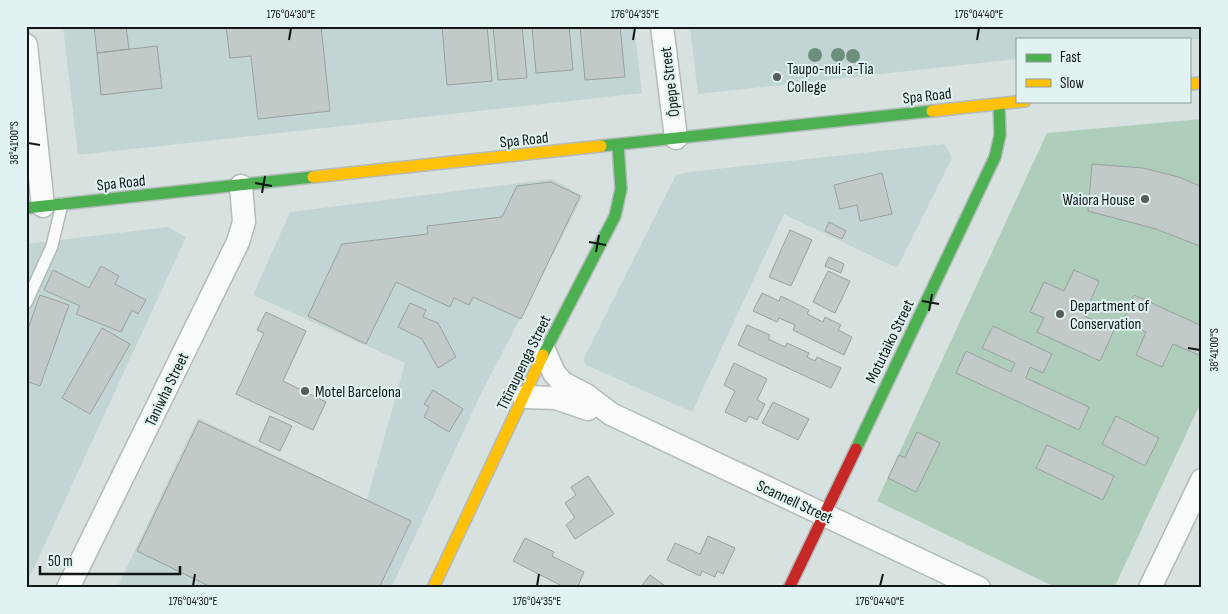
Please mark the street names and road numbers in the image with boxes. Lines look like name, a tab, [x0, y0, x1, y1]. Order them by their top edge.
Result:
street label: Ōpepe Street	[657, 46, 684, 118]
street label: Spa Road	[902, 84, 952, 108]
street label: Spa Road	[499, 128, 549, 152]
street label: Spa Road	[96, 171, 146, 195]
street label: Motutaiko Street	[862, 297, 919, 386]
street label: Tītīraupenga Street	[493, 312, 556, 413]
street label: Taniwha Street	[141, 350, 193, 430]
street label: Scannell Street	[753, 477, 835, 528]

